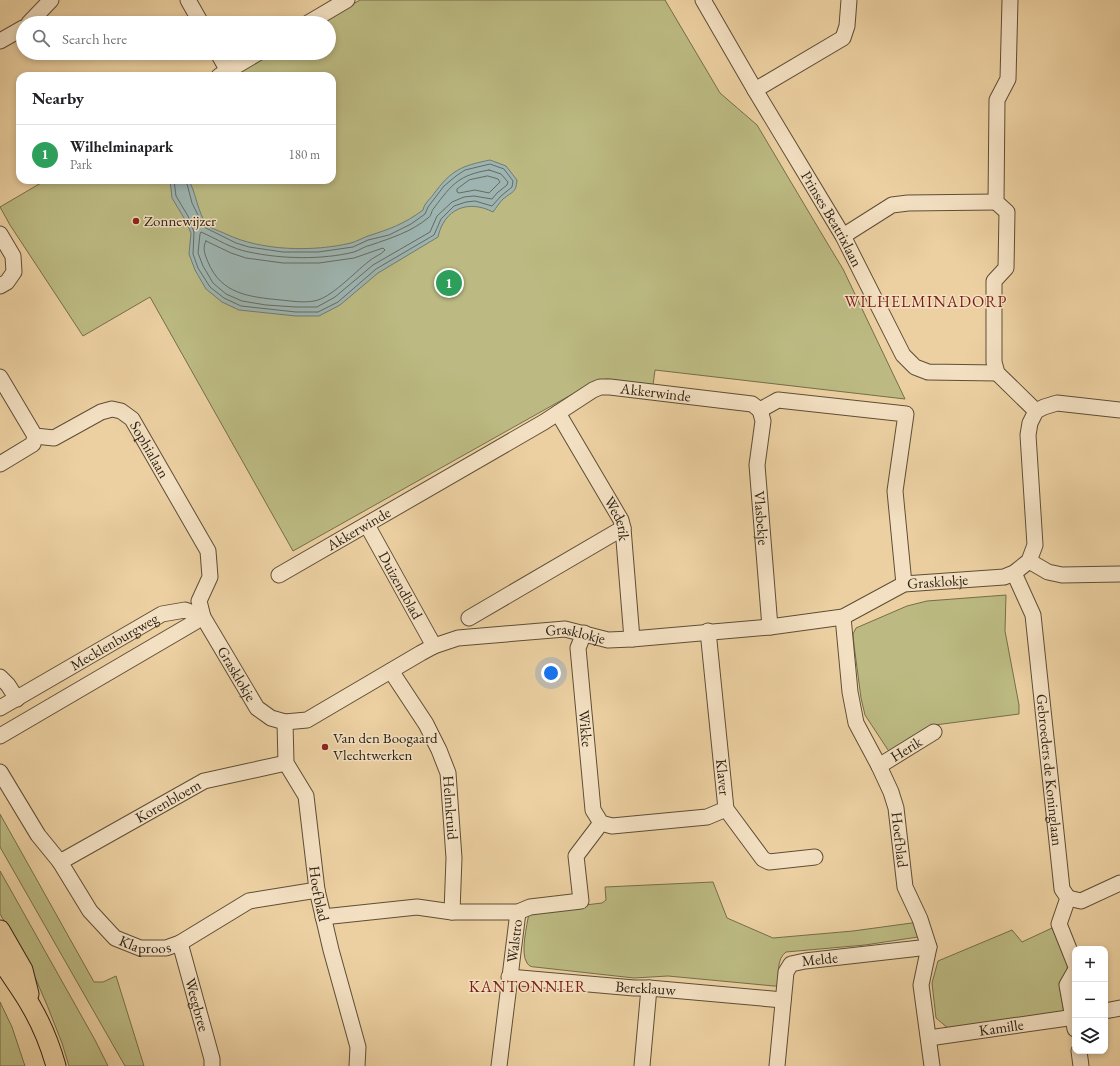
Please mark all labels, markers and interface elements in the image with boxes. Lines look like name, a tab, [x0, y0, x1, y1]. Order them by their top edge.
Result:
search box	[16, 16, 336, 60]
icon: search	[30, 27, 52, 49]
text: Search here	[62, 29, 127, 48]
text: Nearby	[32, 87, 84, 109]
text: Wilhelminapark	[70, 137, 173, 156]
text: 1	[42, 146, 48, 163]
text: 180 m	[289, 146, 320, 163]
text: Park	[70, 156, 92, 173]
street label: Prinses Beatrixlaan	[797, 167, 867, 270]
place label: Zonnewijzer	[144, 211, 216, 230]
marker: Zonnewijzer	[131, 216, 141, 226]
pin: 1	[436, 268, 462, 298]
district label: WILHELMINADORP	[845, 291, 1007, 312]
street label: Akkerwinde	[618, 378, 692, 406]
street label: Sophialaan	[126, 417, 174, 481]
street label: Vlasbekje	[750, 490, 773, 546]
street label: Wederik	[600, 493, 634, 543]
street label: Akkerwinde	[322, 503, 394, 555]
street label: Duizendblad	[374, 548, 427, 623]
street label: Grasklokje	[907, 570, 969, 593]
street label: Mecklenburgweg	[66, 608, 162, 674]
street label: Grasklokje	[544, 619, 608, 648]
street label: Grasklokje	[213, 643, 261, 705]
your location	[541, 663, 561, 683]
street label: Gebroeders de Koninglaan	[1032, 693, 1067, 847]
street label: Wikke	[575, 709, 597, 748]
place label: Van den Boogaard Vlechtwerken	[333, 728, 438, 764]
street label: Herik	[887, 731, 926, 766]
marker: Van den Boogaard Vlechtwerken	[320, 742, 330, 752]
street label: Klaver	[712, 758, 735, 796]
street label: Korenbloem	[132, 775, 204, 827]
street label: Helmkruid	[439, 775, 463, 841]
street label: Hoefblad	[888, 811, 913, 869]
street label: Hoefblad	[305, 865, 334, 923]
street label: Walstro	[502, 918, 526, 964]
street label: Klaproos	[116, 931, 174, 957]
map controls	[1072, 946, 1108, 1054]
button: +	[1072, 946, 1108, 982]
street label: Melde	[801, 947, 839, 970]
street label: Weegbree	[181, 976, 214, 1034]
district label: KANTONNIER	[469, 976, 587, 997]
street label: Bereklauw	[615, 976, 677, 999]
button: −	[1072, 982, 1108, 1018]
street label: Kamille	[978, 1015, 1025, 1040]
button: layers	[1072, 1018, 1108, 1054]

